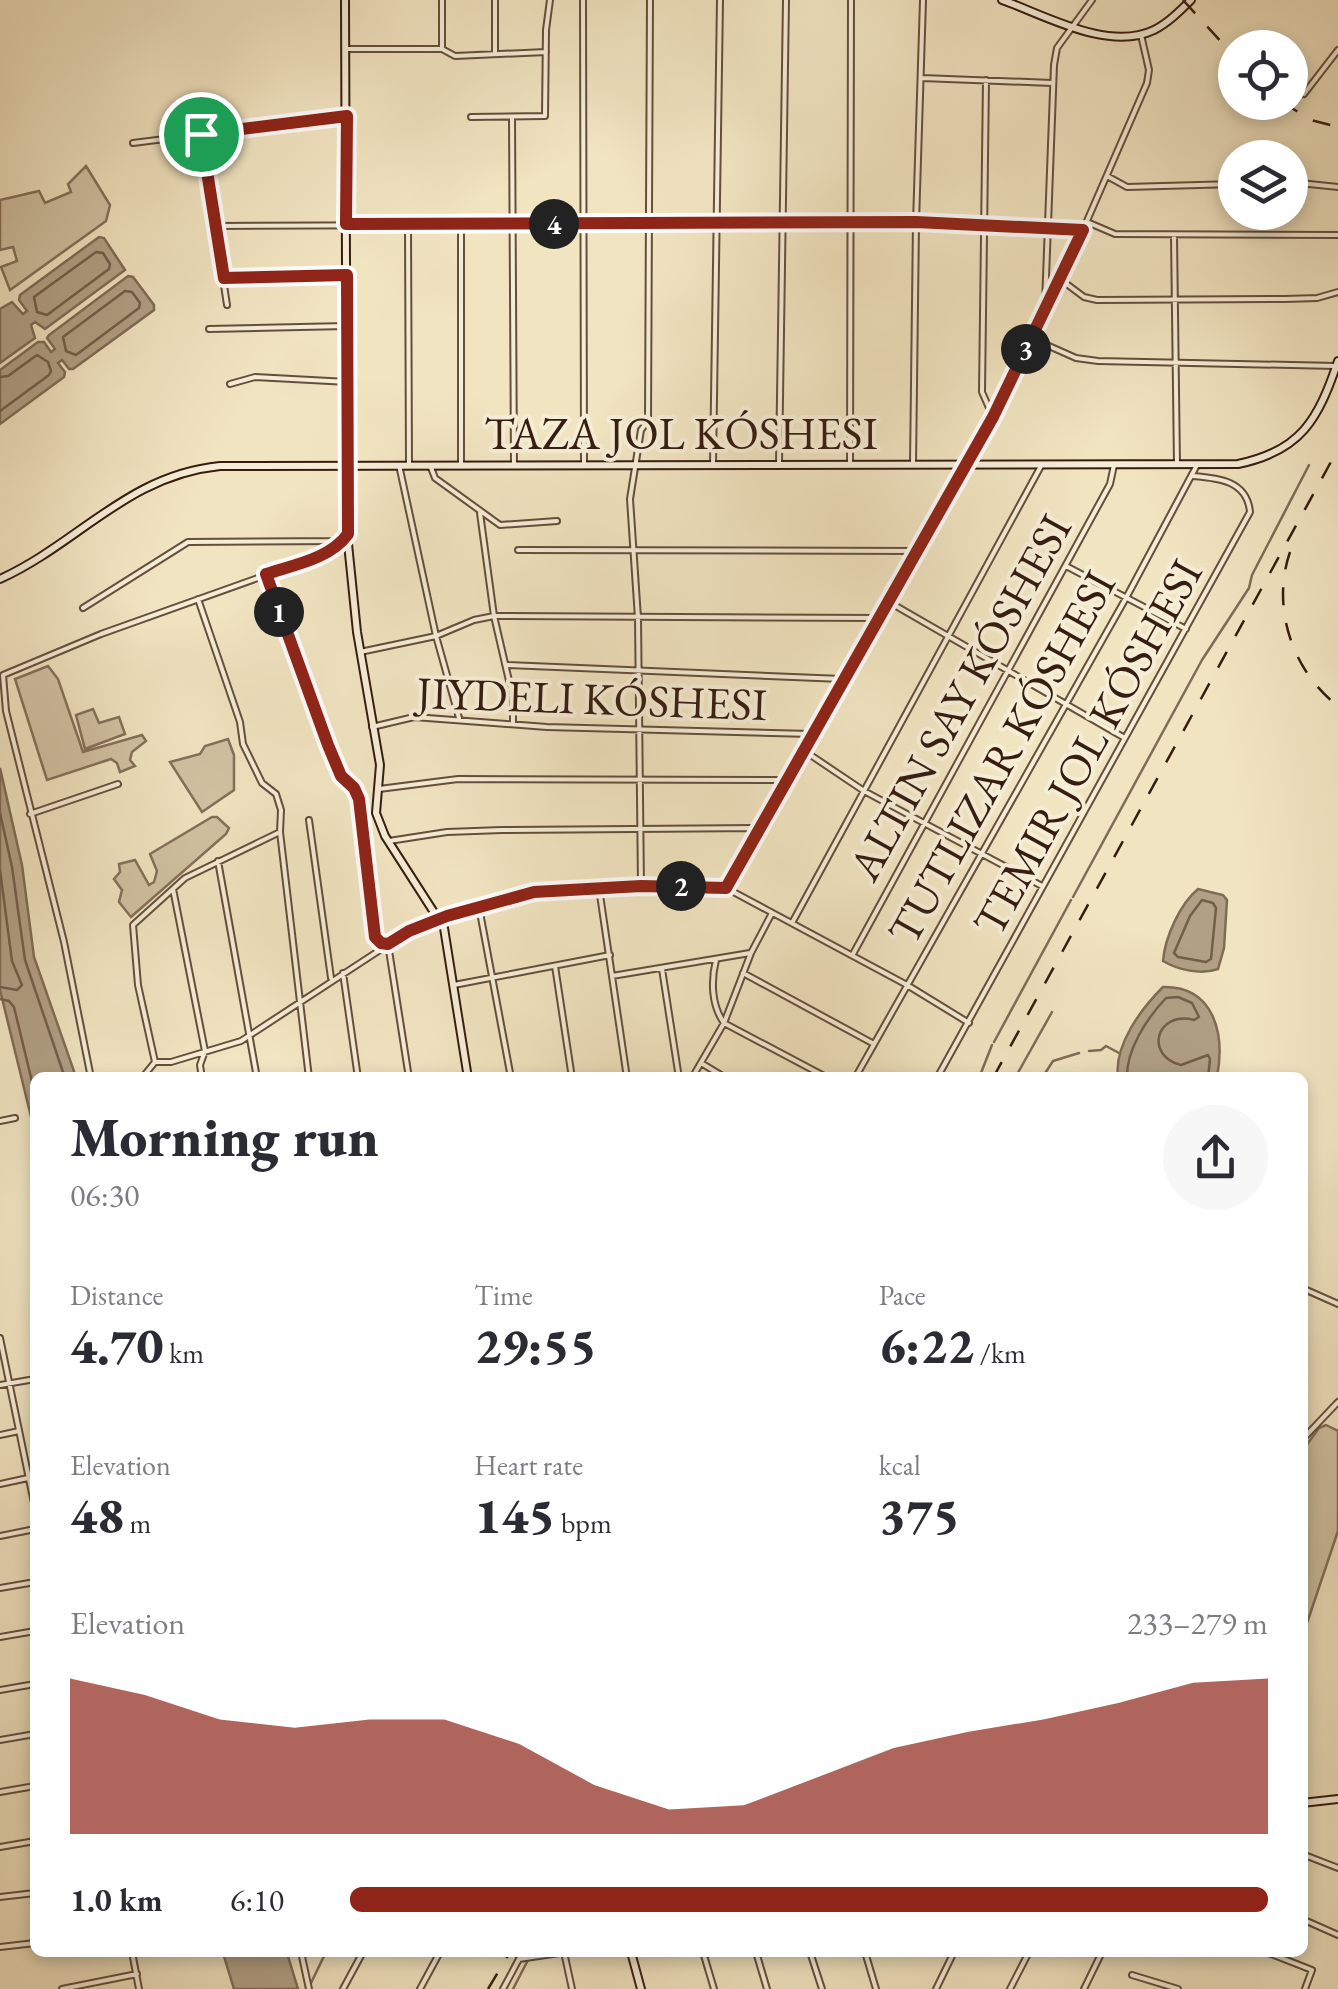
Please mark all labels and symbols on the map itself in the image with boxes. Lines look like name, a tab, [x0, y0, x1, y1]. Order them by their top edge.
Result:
pin	[159, 92, 244, 177]
pin: 4	[529, 199, 579, 249]
pin: 3	[1001, 324, 1051, 374]
street label: TAZA JOL KÓSHESI	[484, 404, 878, 462]
street label: ALTIN SAY KÓSHESI	[834, 504, 1084, 891]
street label: TEMIR JOL KÓSHESI	[960, 549, 1214, 945]
street label: TUTLIZAR KÓSHESI	[874, 560, 1128, 954]
pin: 1	[254, 587, 304, 637]
street label: JIYDELI KÓSHESI	[412, 663, 768, 733]
pin: 2	[656, 861, 706, 911]

